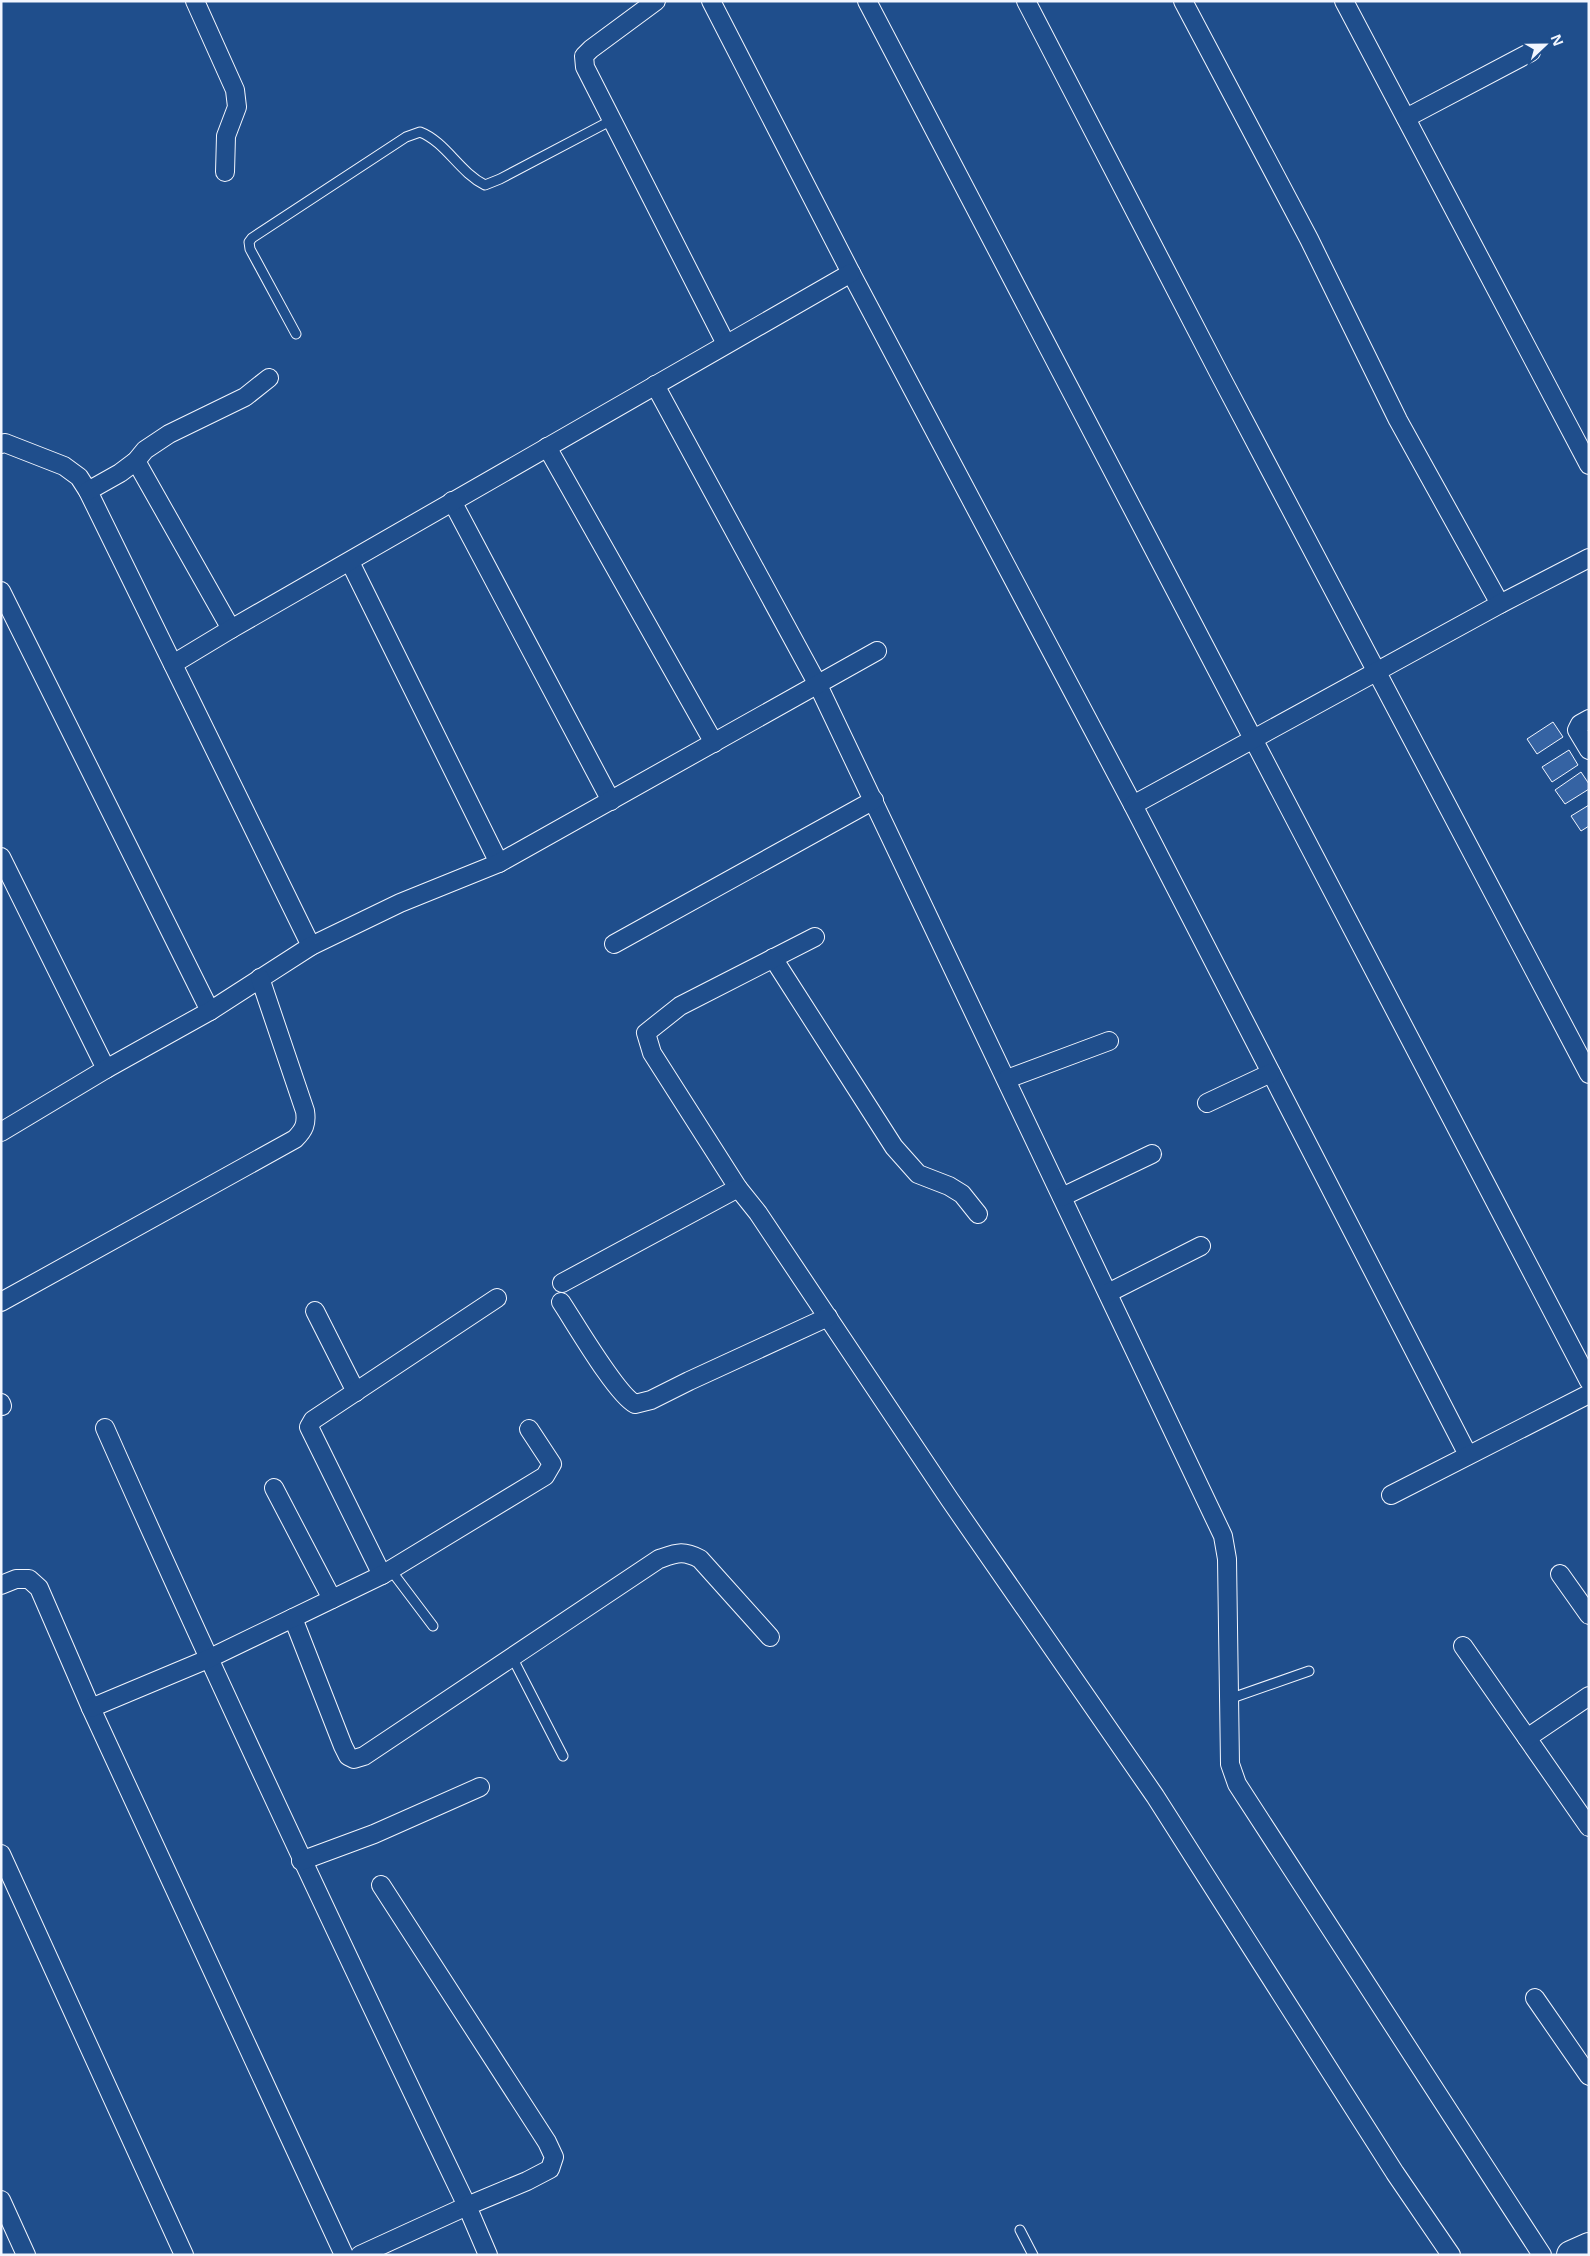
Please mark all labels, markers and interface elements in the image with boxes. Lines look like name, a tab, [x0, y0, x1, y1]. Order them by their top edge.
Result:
north arrow	[1520, 20, 1570, 70]
text: N	[1547, 31, 1568, 49]

